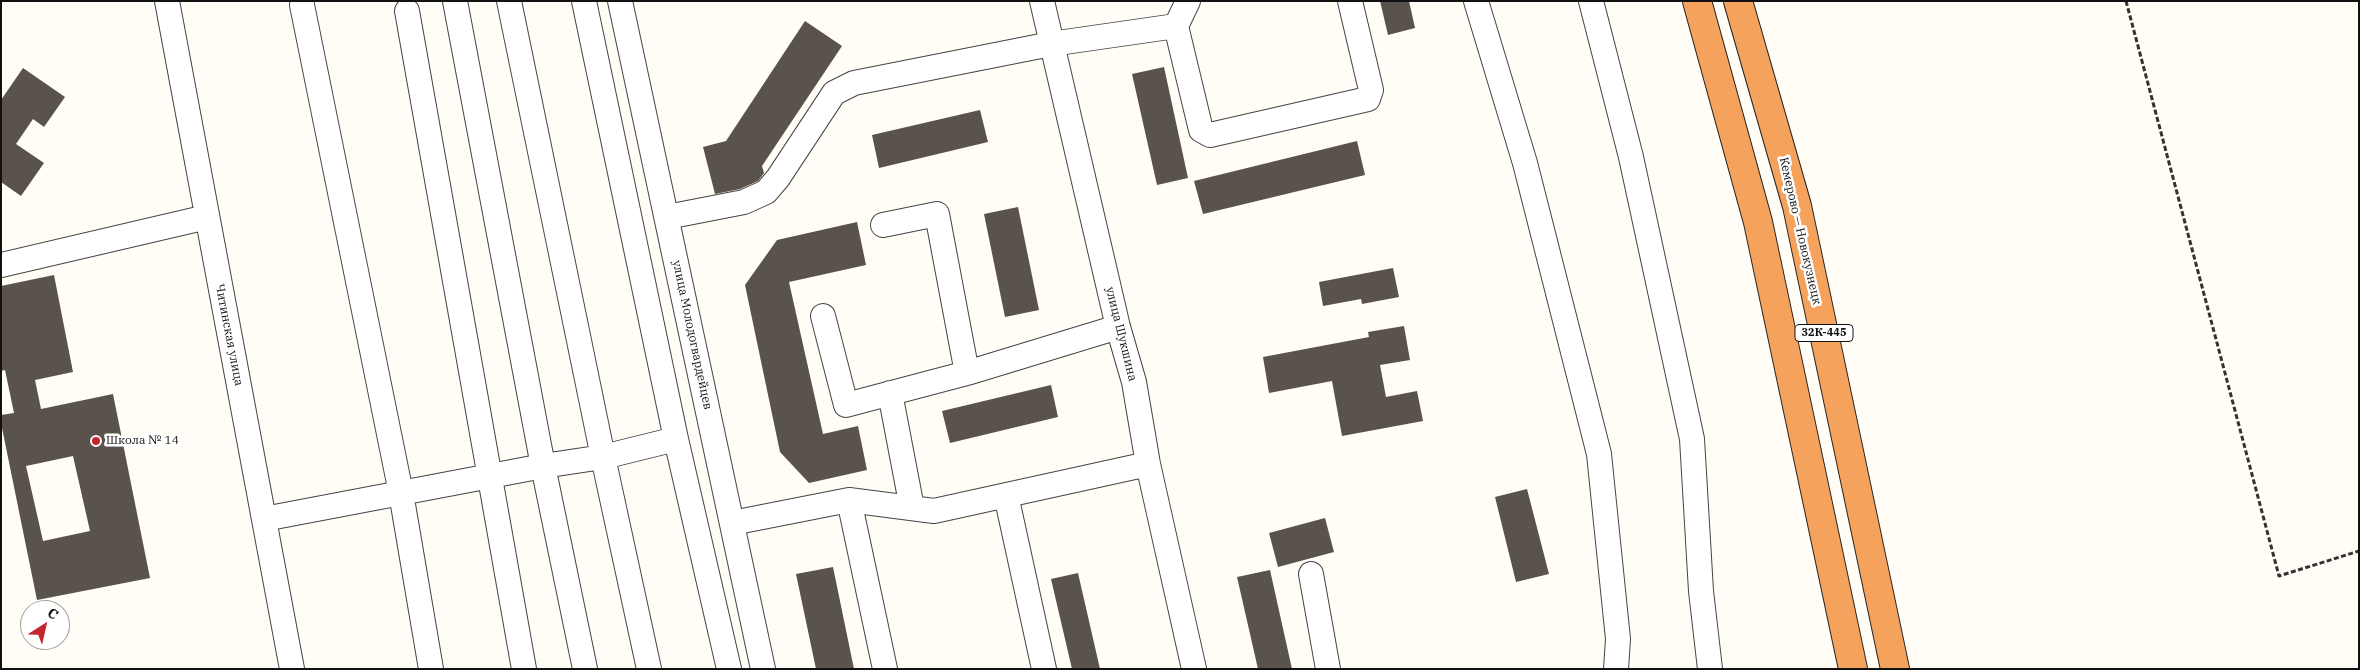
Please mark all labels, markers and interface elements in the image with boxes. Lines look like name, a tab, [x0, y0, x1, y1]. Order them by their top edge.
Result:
street label: Кемерово — Новокузнецк	[1776, 156, 1824, 306]
street label: улица Молодогвардейцев	[669, 259, 715, 411]
street label: Читинская улица	[212, 283, 246, 387]
street label: улица Шукшина	[1102, 285, 1140, 383]
road number: 32К-445	[1795, 324, 1853, 342]
place label: Школа № 14	[106, 434, 179, 448]
marker: Школа № 14	[90, 435, 102, 447]
north arrow	[20, 600, 70, 650]
text: С	[44, 603, 62, 624]

